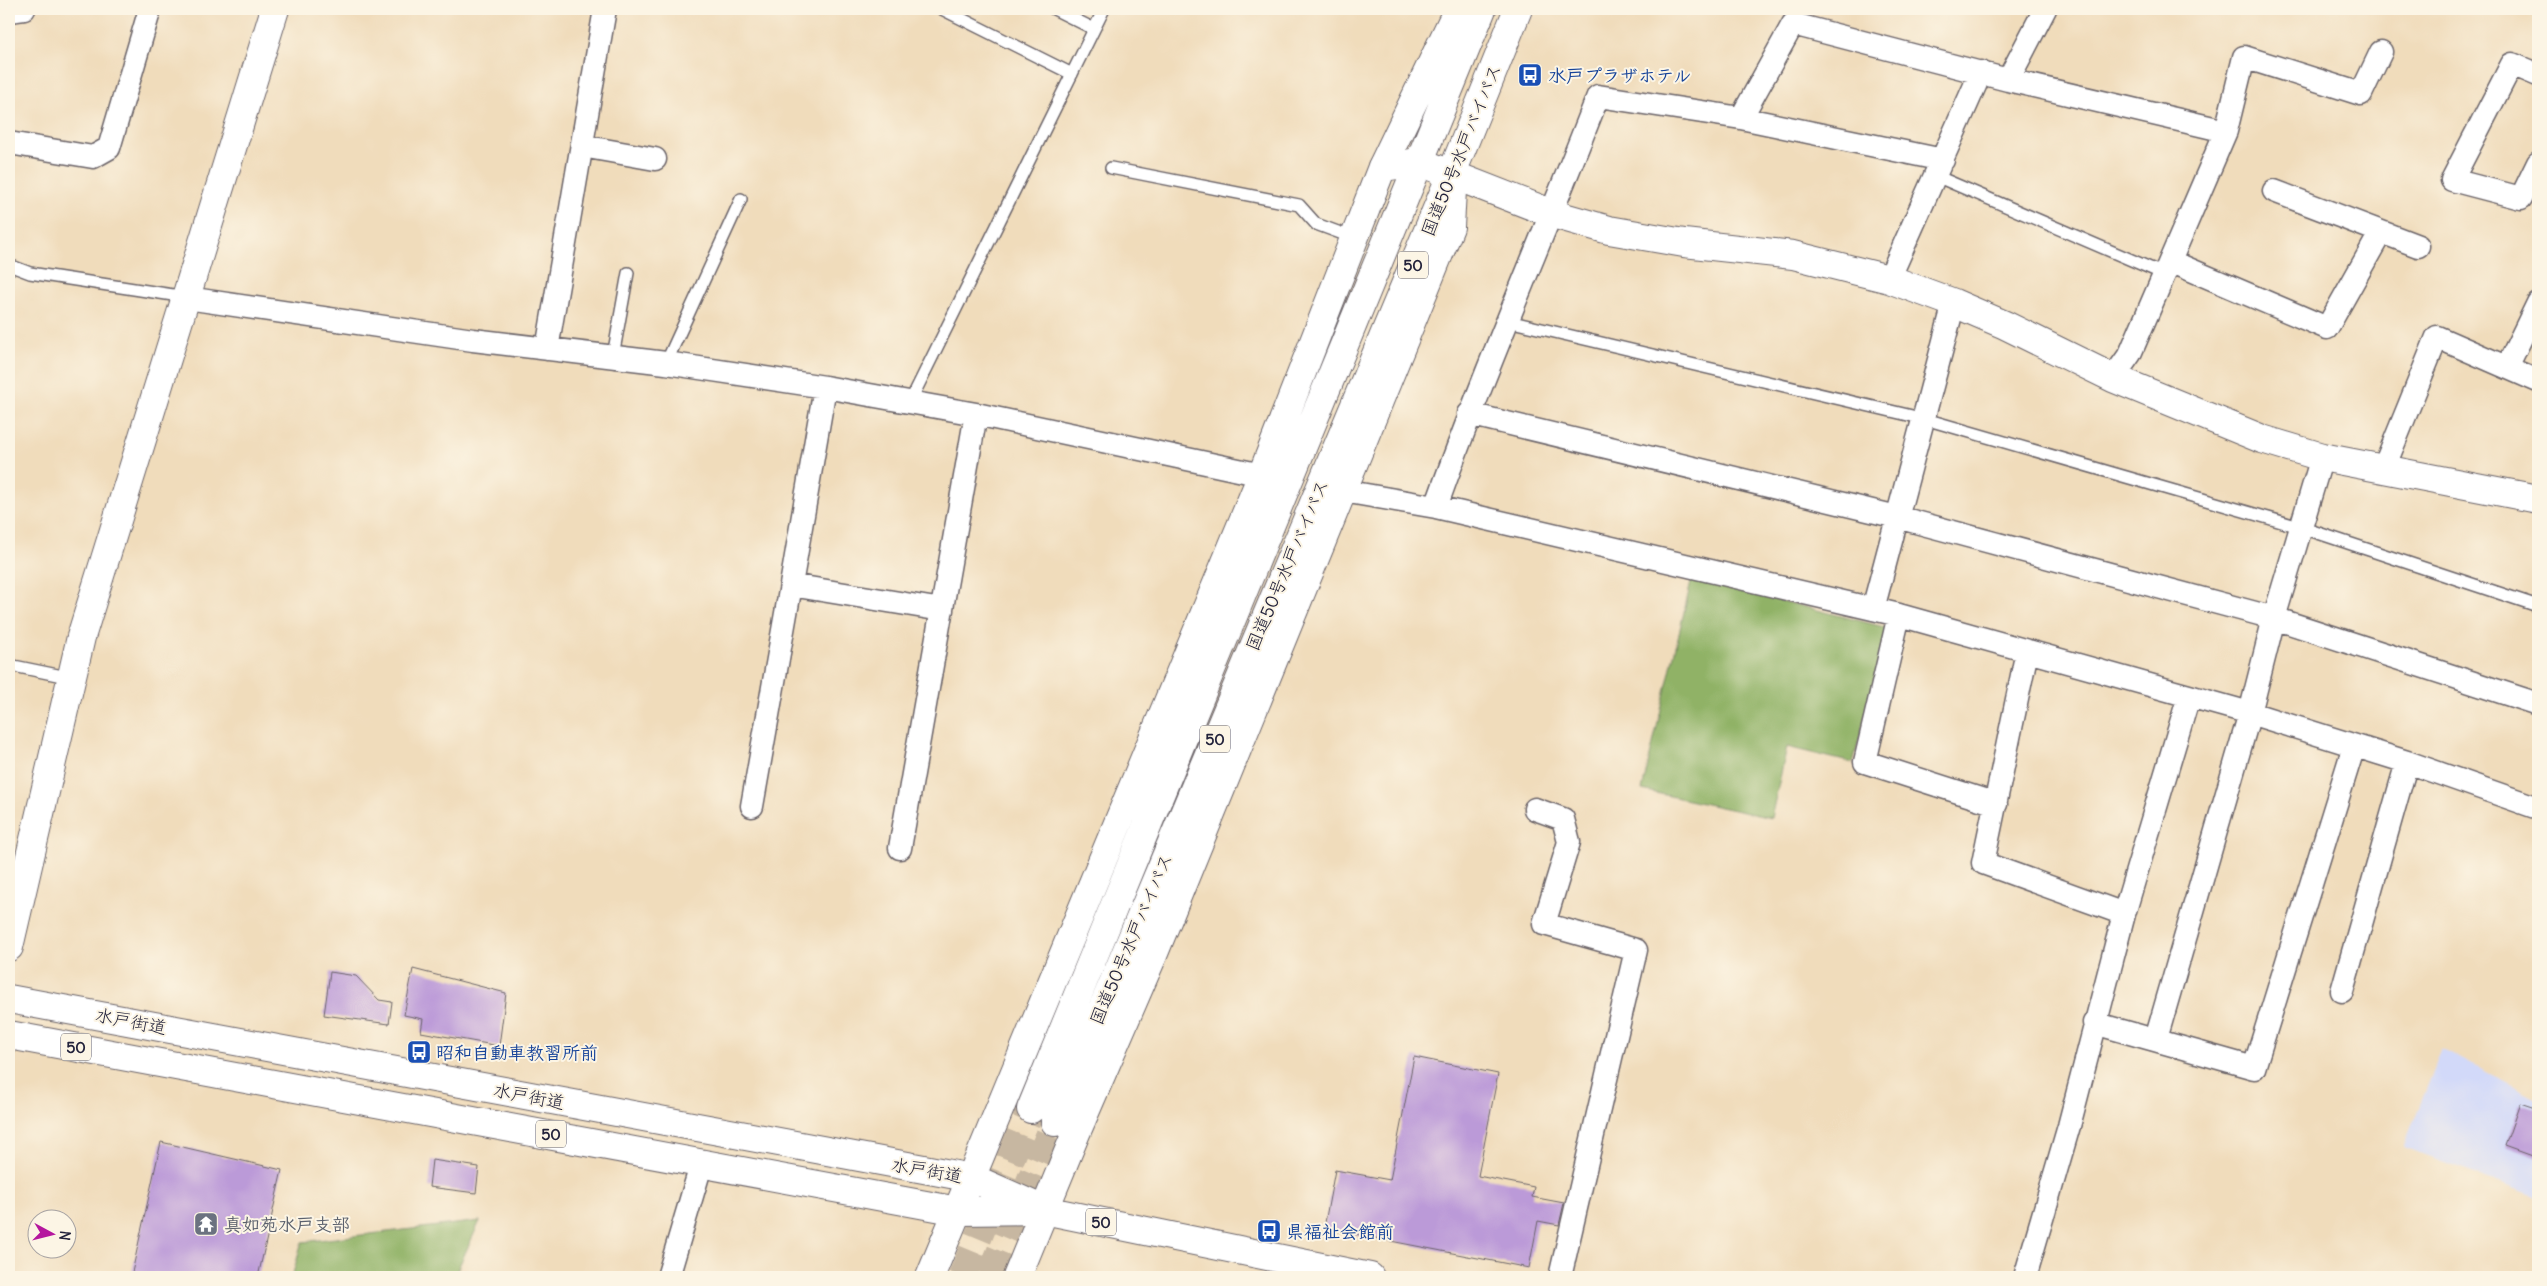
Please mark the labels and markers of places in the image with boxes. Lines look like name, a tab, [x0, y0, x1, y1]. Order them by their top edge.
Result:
bus stop icon: 水戸プラザホテル	[1517, 62, 1543, 88]
place label: 水戸プラザホテル	[1548, 64, 1691, 87]
bus stop icon: 昭和自動車教習所前	[406, 1039, 432, 1065]
place label: 昭和自動車教習所前	[436, 1041, 598, 1064]
temple icon: 真如苑水戸支部	[193, 1211, 219, 1237]
place label: 真如苑水戸支部	[224, 1213, 350, 1236]
bus stop icon: 県福祉会館前	[1256, 1218, 1282, 1244]
place label: 県福祉会館前	[1286, 1220, 1394, 1243]

